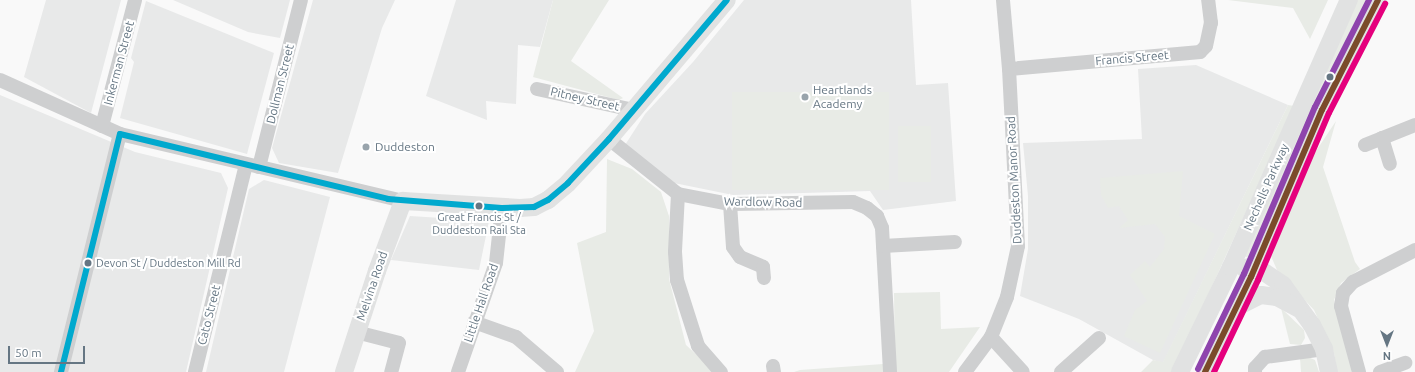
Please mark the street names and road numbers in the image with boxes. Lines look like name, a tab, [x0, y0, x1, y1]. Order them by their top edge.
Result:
street label: Inkerman Street	[101, 19, 137, 107]
street label: Dollman Street	[263, 43, 297, 125]
street label: Francis Street	[1095, 48, 1169, 68]
street label: Pitney Street	[549, 84, 621, 114]
street label: Duddeston Manor Road	[1003, 116, 1025, 244]
street label: Nechells Parkway	[1240, 141, 1292, 233]
street label: Wardlow Road	[724, 194, 802, 210]
street label: Melvina Road	[353, 249, 391, 323]
street label: Little Hall Road	[461, 262, 501, 344]
street label: Cato Street	[195, 283, 223, 347]

